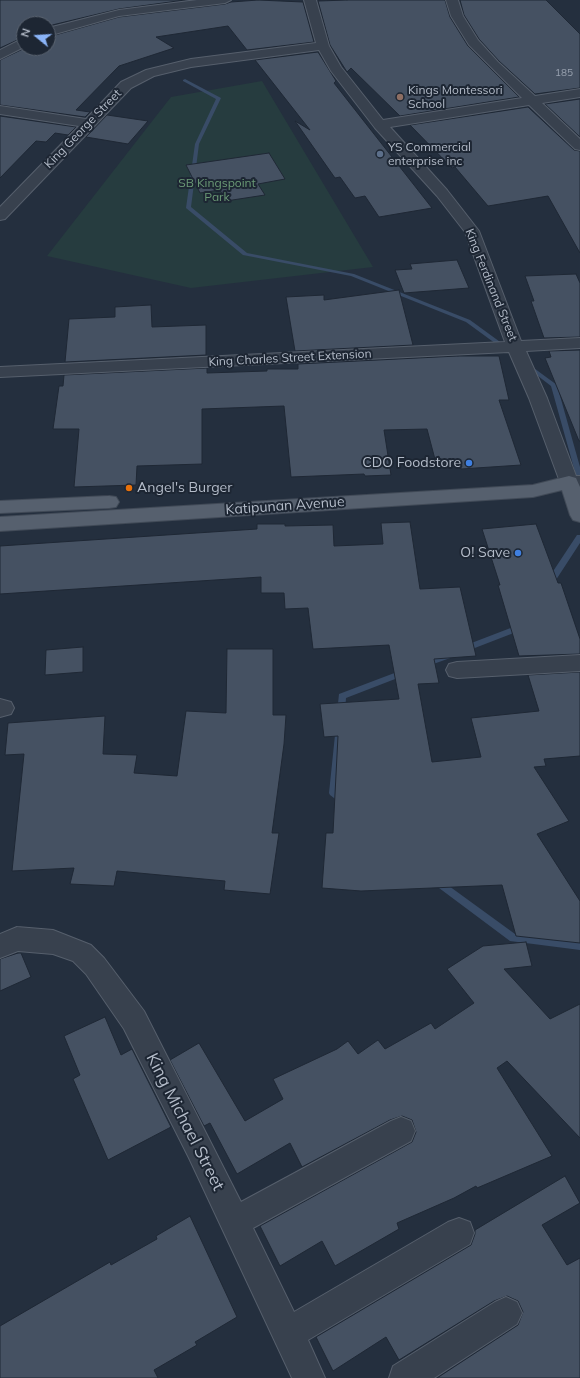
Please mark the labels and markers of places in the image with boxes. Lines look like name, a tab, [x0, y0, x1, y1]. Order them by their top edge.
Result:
place label: Kings Montessori School	[408, 83, 503, 111]
marker: Kings Montessori School	[395, 92, 405, 102]
place label: YS Commercial enterprise inc	[388, 140, 471, 168]
marker: YS Commercial enterprise inc	[375, 149, 385, 159]
place label: CDO Foodstore	[362, 455, 461, 471]
marker: CDO Foodstore	[464, 458, 474, 468]
place label: Angel's Burger	[137, 480, 232, 496]
marker: Angel's Burger	[124, 483, 134, 493]
place label: O! Save	[460, 545, 510, 561]
marker: O! Save	[513, 548, 523, 558]

